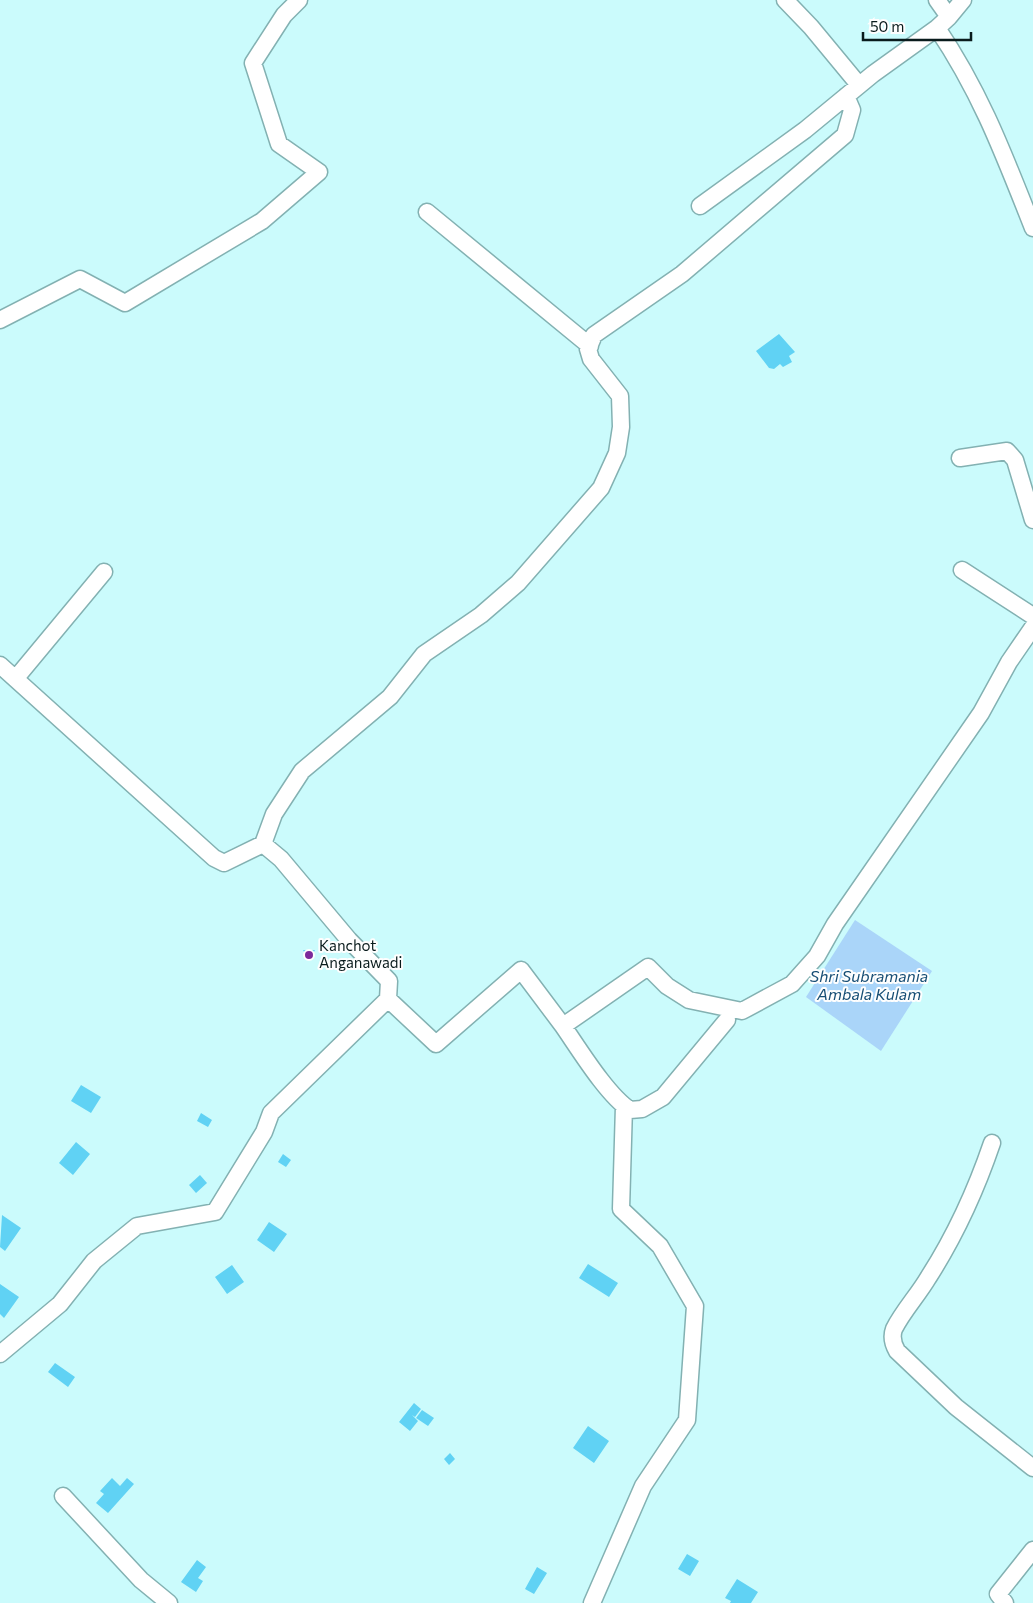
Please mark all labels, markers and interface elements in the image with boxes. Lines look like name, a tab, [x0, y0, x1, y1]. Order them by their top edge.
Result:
scale bar	[863, 10, 970, 42]
text: 50 m	[870, 17, 904, 35]
place label: Kanchot Anganawadi	[319, 936, 402, 971]
marker: Kanchot Anganawadi	[303, 949, 315, 961]
water label: Shri Subramania Ambala Kulam	[810, 966, 928, 1003]

